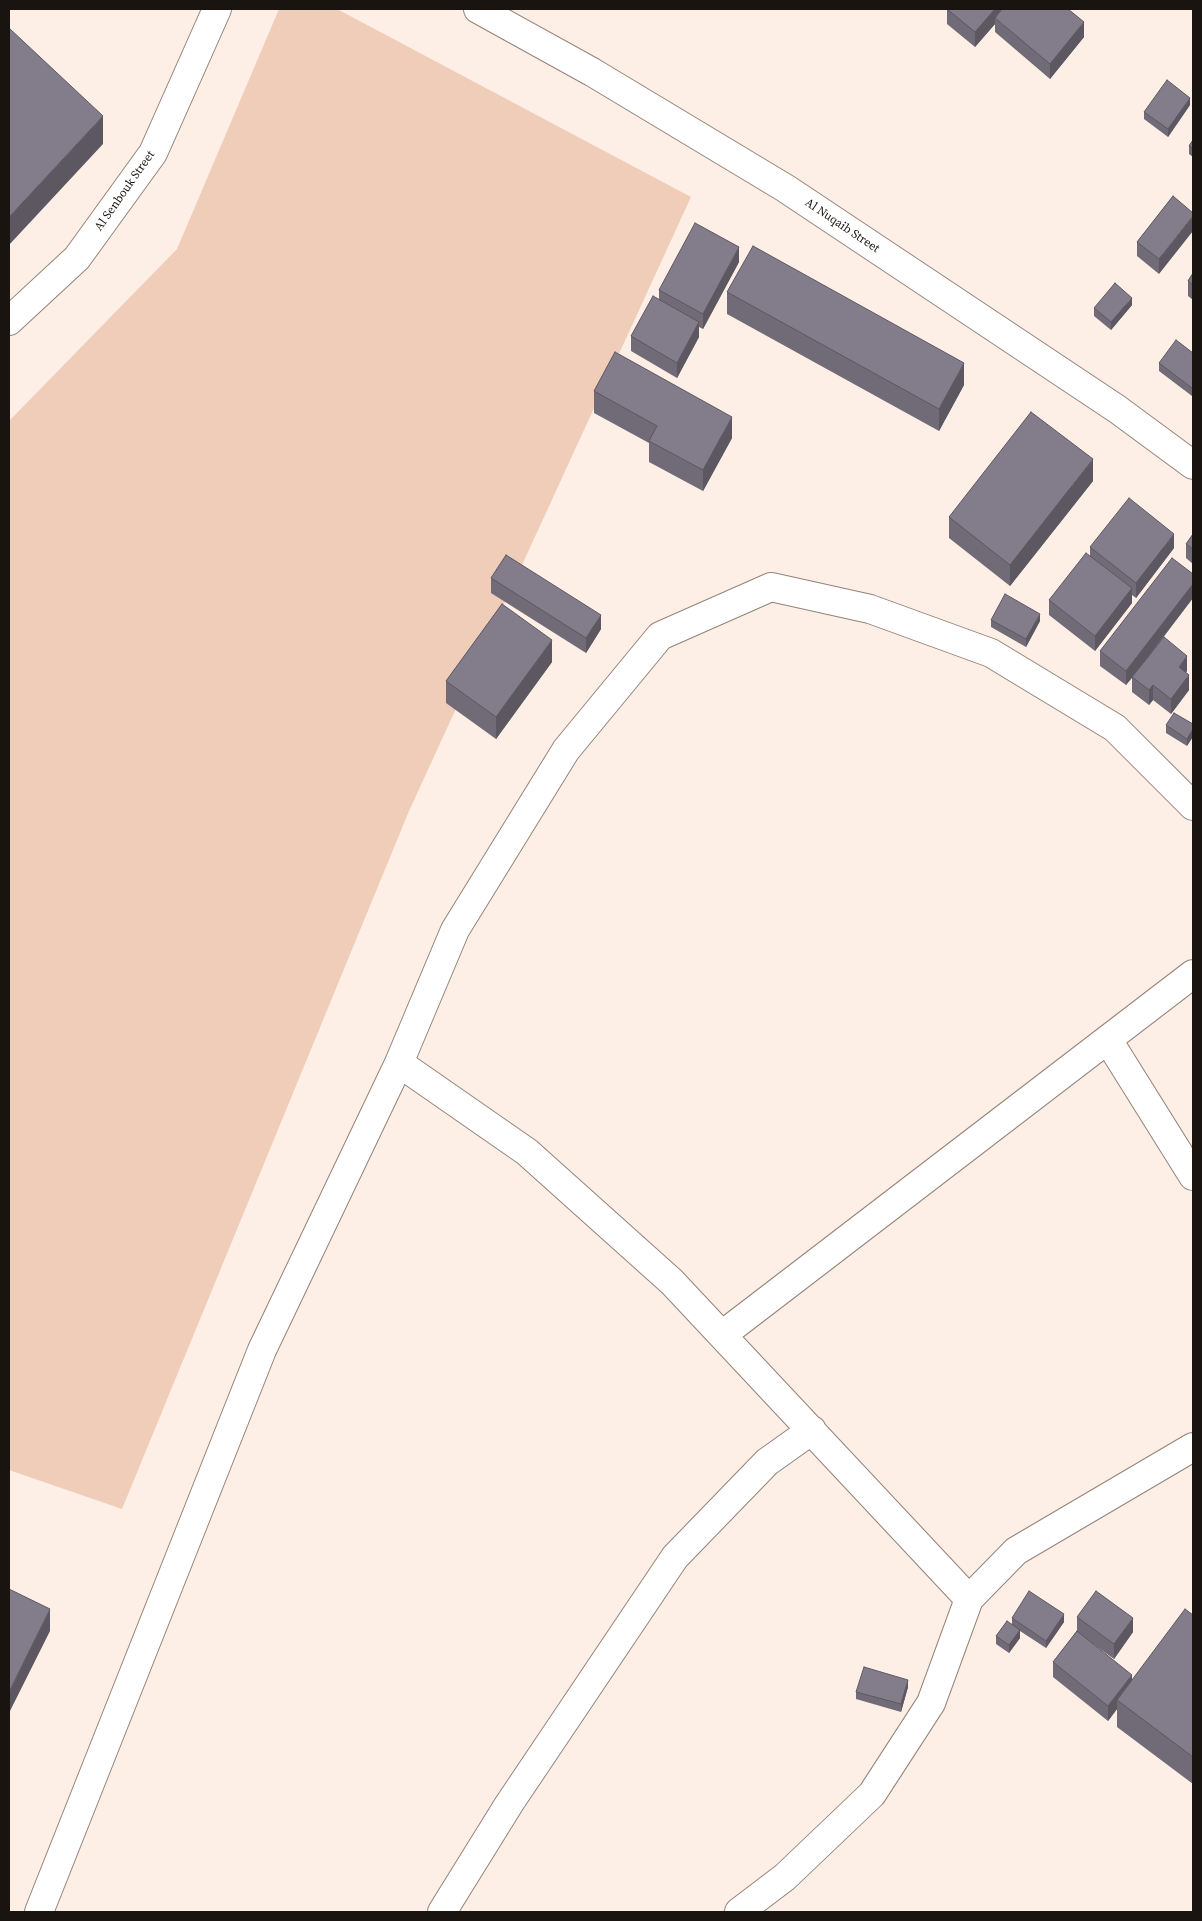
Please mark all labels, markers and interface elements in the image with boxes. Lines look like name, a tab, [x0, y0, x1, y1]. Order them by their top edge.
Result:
street label: Al Senbouk Street	[92, 148, 158, 234]
street label: Al Nuqaib Street	[802, 196, 882, 256]

